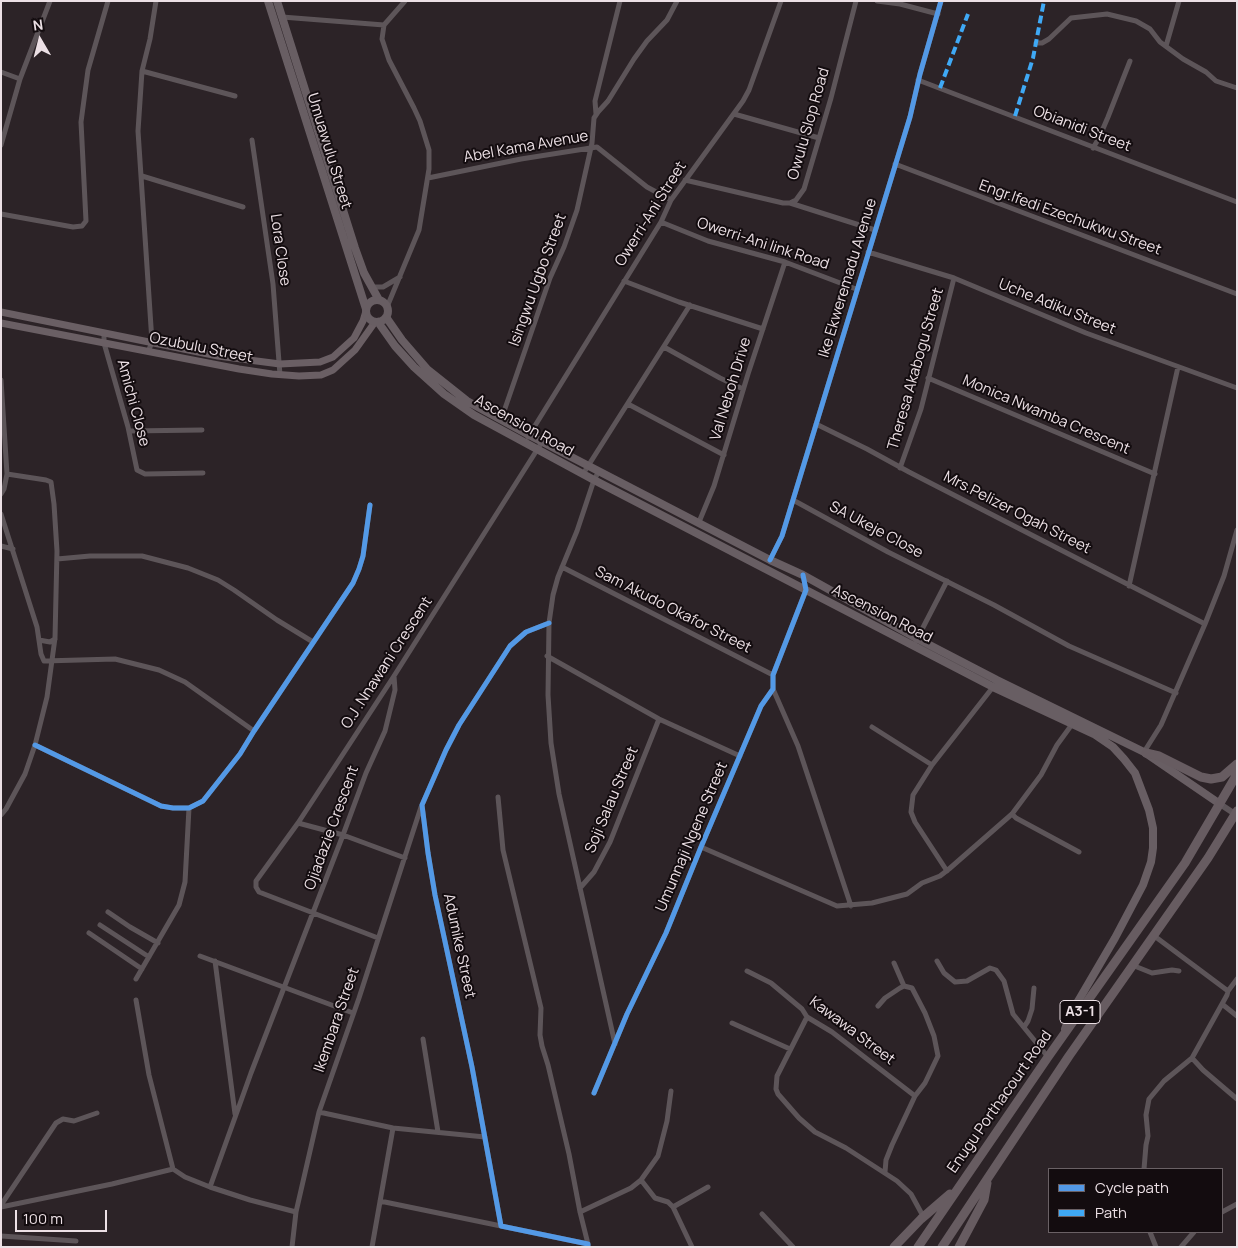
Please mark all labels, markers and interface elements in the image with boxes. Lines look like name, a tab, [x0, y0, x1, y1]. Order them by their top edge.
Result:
north arrow	[15, 15, 65, 65]
text: N	[32, 15, 44, 35]
street label: Owulu Slop Road	[784, 66, 834, 182]
street label: Umuawulu Street	[303, 91, 355, 211]
street label: Obianidi Street	[1030, 102, 1134, 156]
street label: Abel Kama Avenue	[462, 127, 590, 167]
street label: Owerri-Ani Street	[612, 158, 690, 270]
street label: Engr.Ifedi Ezechukwu Street	[976, 177, 1164, 259]
street label: Ike Ekweremadu Avenue	[815, 196, 881, 360]
street label: Isingwu Ugbo Street	[506, 211, 570, 349]
street label: Lora Close	[266, 213, 294, 287]
street label: Owerri-Ani link Road	[695, 214, 831, 274]
street label: Uche Adiku Street	[996, 275, 1118, 339]
street label: Theresa Akabogu Street	[884, 286, 948, 452]
street label: Ozubulu Street	[148, 329, 254, 367]
street label: Val Neboh Drive	[707, 335, 755, 443]
street label: Amichi Close	[113, 358, 153, 448]
street label: Monica Nwamba Crescent	[960, 372, 1132, 458]
street label: Ascension Road	[471, 391, 577, 461]
street label: Mrs.Pelizer Ogah Street	[940, 468, 1094, 558]
street label: SA Ukeje Close	[826, 498, 926, 562]
street label: Sam Akudo Okafor Street	[592, 563, 754, 657]
street label: Ascension Road	[829, 581, 935, 647]
street label: O.J .Nnawani Crescent	[338, 594, 436, 732]
street label: Soji Salau Street	[581, 744, 643, 856]
street label: Umunnaji Ngene Street	[652, 759, 732, 915]
street label: Ojiadazie Crescent	[301, 763, 363, 893]
street label: Adumike Street	[439, 892, 479, 1000]
street label: Ikembara Street	[311, 965, 363, 1075]
street label: Kawawa Street	[806, 993, 898, 1069]
road number: A3-1	[1060, 1000, 1100, 1024]
street label: Enugu Porthacourt Road	[944, 1027, 1056, 1177]
legend	[1048, 1168, 1223, 1233]
text: Cycle path	[1095, 1177, 1169, 1198]
scale bar	[18, 1200, 110, 1232]
text: Path	[1095, 1202, 1127, 1223]
text: 100 m	[23, 1208, 63, 1229]

